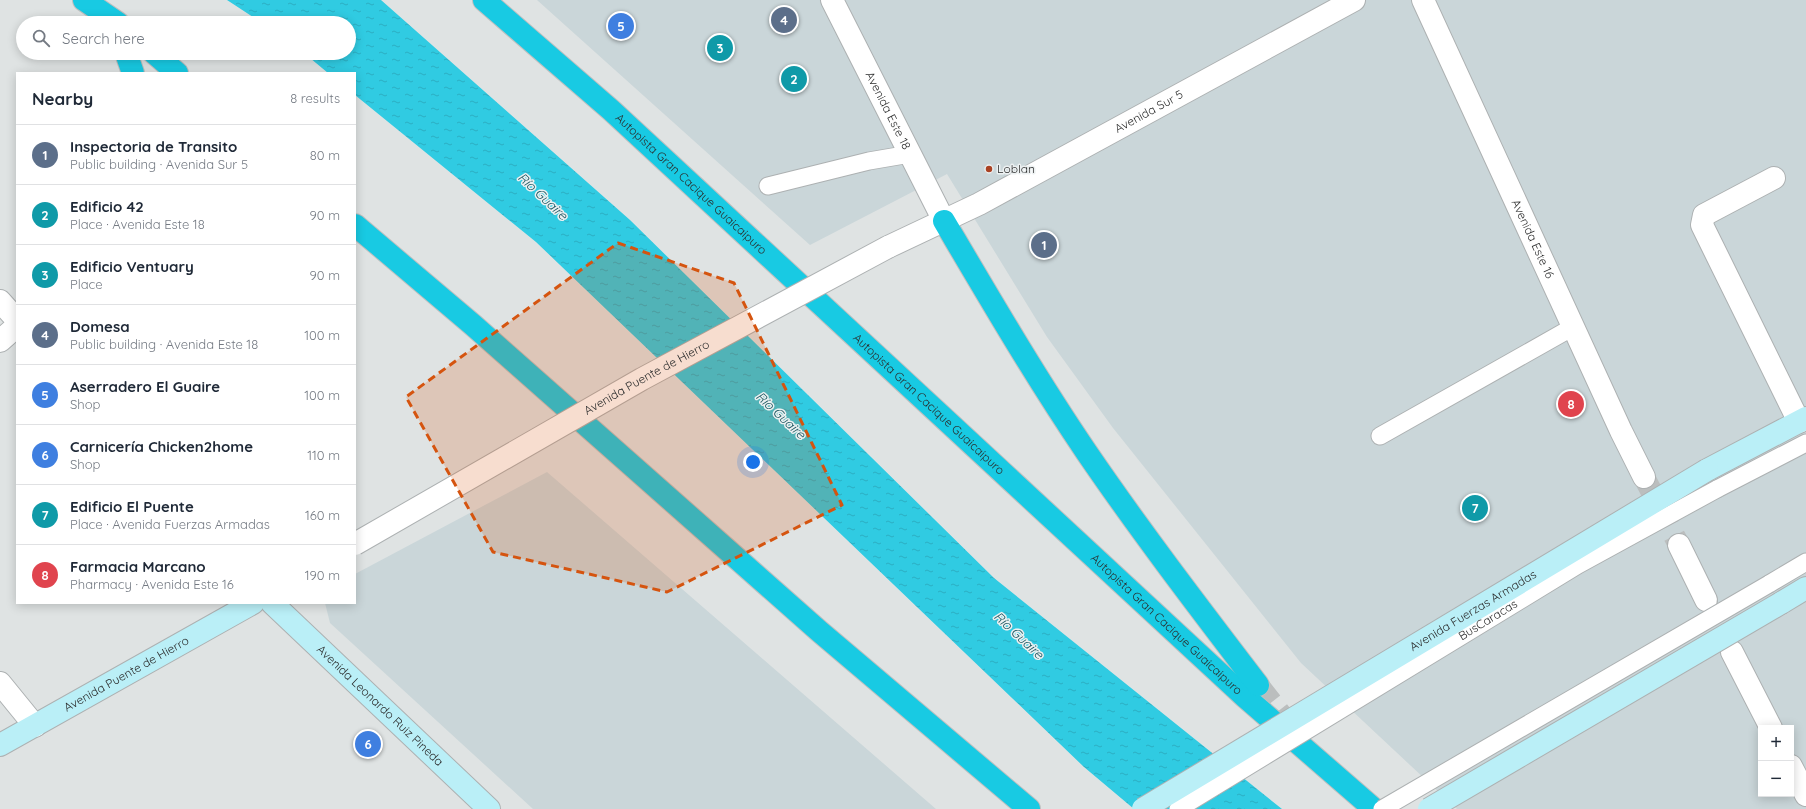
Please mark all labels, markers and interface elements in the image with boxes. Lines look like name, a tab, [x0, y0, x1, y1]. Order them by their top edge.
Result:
pin: 4	[771, 5, 797, 35]
pin: 5	[608, 11, 634, 41]
search box	[16, 16, 356, 60]
icon: search	[30, 27, 52, 49]
text: Search here	[62, 29, 145, 48]
pin: 3	[707, 33, 733, 63]
pin: 2	[781, 64, 807, 94]
street label: Avenida Este 18	[863, 69, 914, 152]
street label: Avenida Sur 5	[1112, 86, 1186, 136]
text: Nearby	[32, 88, 93, 109]
text: 8 results	[290, 90, 340, 106]
street label: Autopista Gran Cacique Guaicaipuro	[612, 110, 770, 258]
text: Inspectoria de Transito	[70, 137, 237, 156]
text: 1	[42, 147, 48, 163]
text: 80 m	[310, 147, 340, 163]
text: Public building · Avenida Sur 5	[70, 156, 248, 172]
place label: Loblan	[997, 161, 1035, 176]
marker: Loblan	[984, 164, 994, 174]
water label: Río Guaire	[515, 169, 572, 223]
text: Edificio 42	[70, 197, 144, 216]
street label: Avenida Este 16	[1509, 197, 1558, 281]
text: 2	[41, 207, 49, 223]
text: 90 m	[310, 207, 340, 223]
text: Place · Avenida Este 18	[70, 216, 205, 232]
pin: 1	[1031, 230, 1057, 260]
text: Edificio Ventuary	[70, 257, 194, 276]
text: 3	[42, 267, 48, 283]
text: 90 m	[310, 267, 340, 283]
text: Place	[70, 276, 103, 292]
text: Domesa	[70, 317, 130, 336]
text: 4	[41, 327, 49, 343]
text: 100 m	[304, 327, 340, 343]
street label: Autopista Gran Cacique Guaicaipuro	[850, 330, 1008, 478]
text: Public building · Avenida Este 18	[70, 336, 258, 352]
street label: Avenida Puente de Hierro	[581, 336, 712, 418]
text: Aserradero El Guaire	[70, 377, 220, 396]
text: 5	[41, 387, 49, 403]
text: 100 m	[304, 387, 340, 403]
water label: Río Guaire	[753, 388, 810, 442]
pin: 8	[1558, 389, 1584, 419]
text: Shop	[70, 396, 100, 412]
text: Carnicería Chicken2home	[70, 437, 253, 456]
text: 6	[41, 447, 49, 463]
text: 110 m	[307, 447, 340, 463]
your location	[743, 452, 763, 472]
text: Shop	[70, 456, 100, 472]
pin: 7	[1462, 493, 1488, 523]
text: Edificio El Puente	[70, 497, 194, 516]
text: 7	[41, 507, 49, 523]
text: 160 m	[305, 507, 340, 523]
text: Place · Avenida Fuerzas Armadas	[70, 516, 270, 532]
street label: Autopista Gran Cacique Guaicaipuro	[1088, 550, 1246, 698]
text: Farmacia Marcano	[70, 557, 206, 576]
street label: Avenida Fuerzas Armadas	[1406, 566, 1539, 654]
text: 8	[41, 567, 49, 583]
text: 190 m	[305, 567, 340, 583]
text: Pharmacy · Avenida Este 16	[70, 576, 234, 592]
street label: BusCaracas	[1455, 596, 1520, 643]
water label: Río Guaire	[991, 608, 1048, 662]
street label: Avenida Puente de Hierro	[61, 633, 191, 715]
street label: Avenida Leonardo Ruiz Pineda	[314, 642, 447, 769]
map controls	[1758, 725, 1794, 797]
button: +	[1758, 725, 1794, 761]
pin: 6	[355, 729, 381, 759]
button: −	[1758, 761, 1794, 797]

